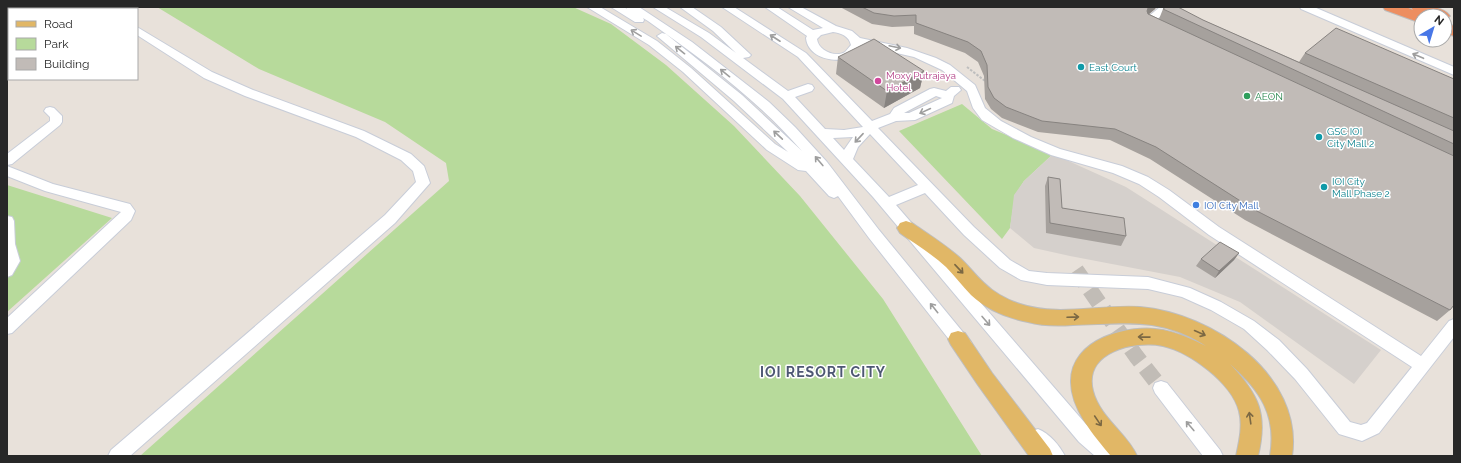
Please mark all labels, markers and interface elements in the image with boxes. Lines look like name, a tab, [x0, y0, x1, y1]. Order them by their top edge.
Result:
legend	[8, 8, 138, 80]
north arrow	[1413, 8, 1453, 48]
text: N	[1432, 13, 1446, 28]
text: Road	[44, 17, 73, 31]
one-way arrow	[631, 29, 642, 37]
one-way arrow	[769, 33, 781, 41]
text: Park	[44, 37, 69, 51]
one-way arrow	[888, 44, 901, 52]
one-way arrow	[675, 46, 685, 55]
one-way arrow	[1413, 51, 1425, 59]
text: Building	[44, 57, 90, 71]
marker: East Court	[1076, 62, 1086, 72]
place label: East Court	[1089, 62, 1138, 73]
one-way arrow	[719, 68, 730, 77]
place label: Moxy Putrajaya Hotel	[886, 70, 956, 93]
marker: Moxy Putrajaya Hotel	[873, 76, 883, 86]
marker: AEON	[1242, 91, 1252, 101]
place label: AEON	[1255, 91, 1283, 102]
one-way arrow	[919, 108, 931, 115]
place label: GSC IOI City Mall 2	[1327, 126, 1374, 149]
one-way arrow	[773, 130, 783, 140]
marker: GSC IOI City Mall 2	[1314, 132, 1324, 142]
one-way arrow	[855, 133, 864, 143]
one-way arrow	[815, 156, 824, 167]
place label: IOI City Mall Phase 2	[1332, 176, 1390, 199]
marker: IOI City Mall Phase 2	[1319, 182, 1329, 192]
marker: IOI City Mall	[1191, 200, 1201, 210]
place label: IOI City Mall	[1204, 200, 1259, 211]
one-way arrow	[954, 264, 964, 274]
one-way arrow	[929, 303, 938, 314]
one-way arrow	[1066, 313, 1079, 321]
one-way arrow	[982, 316, 991, 327]
one-way arrow	[1194, 330, 1206, 337]
one-way arrow	[1138, 333, 1151, 341]
district label: IOI RESORT CITY	[760, 364, 886, 380]
one-way arrow	[1246, 412, 1254, 425]
one-way arrow	[1093, 416, 1102, 427]
one-way arrow	[1185, 420, 1194, 431]

